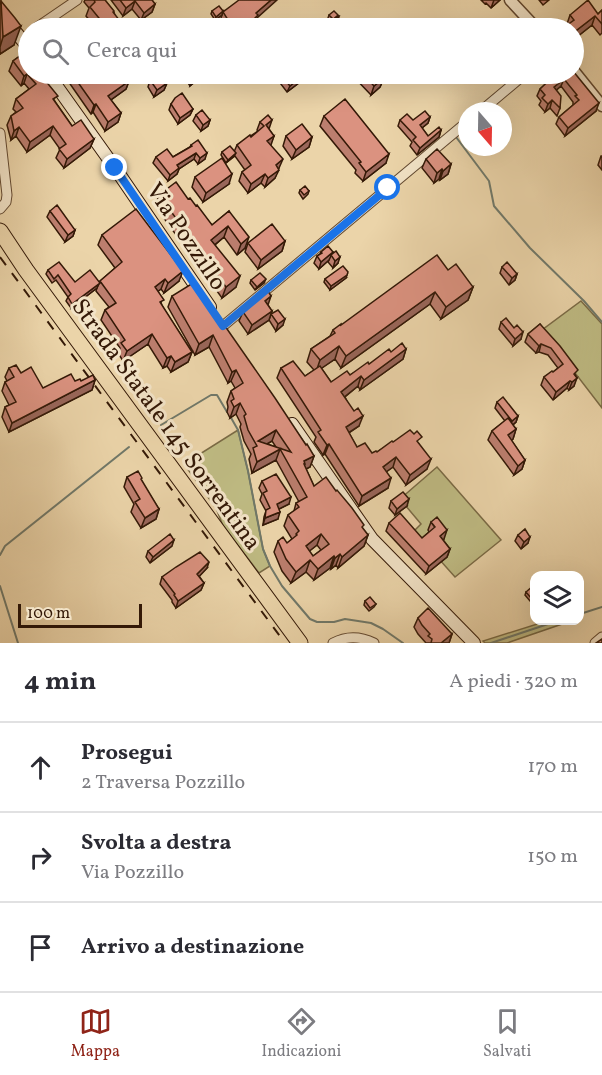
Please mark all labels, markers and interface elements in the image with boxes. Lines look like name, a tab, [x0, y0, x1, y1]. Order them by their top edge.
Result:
search box	[18, 18, 584, 84]
icon: search	[39, 35, 72, 68]
text: Cerca qui	[87, 36, 177, 67]
north arrow	[458, 102, 512, 156]
route end	[101, 154, 127, 180]
route start	[374, 174, 400, 200]
street label: Via Pozzillo	[137, 176, 234, 298]
street label: Strada Statale 145 Sorrentina	[62, 292, 268, 558]
map controls	[530, 571, 584, 625]
button: layers	[530, 571, 584, 625]
scale bar	[18, 601, 142, 628]
text: 100 m	[27, 603, 70, 625]
text: 4 min	[24, 664, 96, 700]
text: A piedi · 320 m	[449, 668, 578, 696]
text: Prosegui	[81, 738, 173, 769]
icon: ahead	[24, 751, 57, 784]
text: 170 m	[528, 753, 578, 781]
text: 2 Traversa Pozzillo	[81, 769, 245, 797]
text: Svolta a destra	[81, 828, 232, 859]
icon: right	[24, 841, 57, 874]
text: 150 m	[527, 843, 578, 871]
text: Via Pozzillo	[81, 859, 184, 887]
icon: arrive	[24, 931, 57, 964]
text: Arrivo a destinazione	[81, 932, 304, 963]
tab: Mappa	[71, 1005, 120, 1063]
tab: Indicazioni	[262, 1005, 341, 1063]
tab: Salvati	[483, 1005, 531, 1063]

